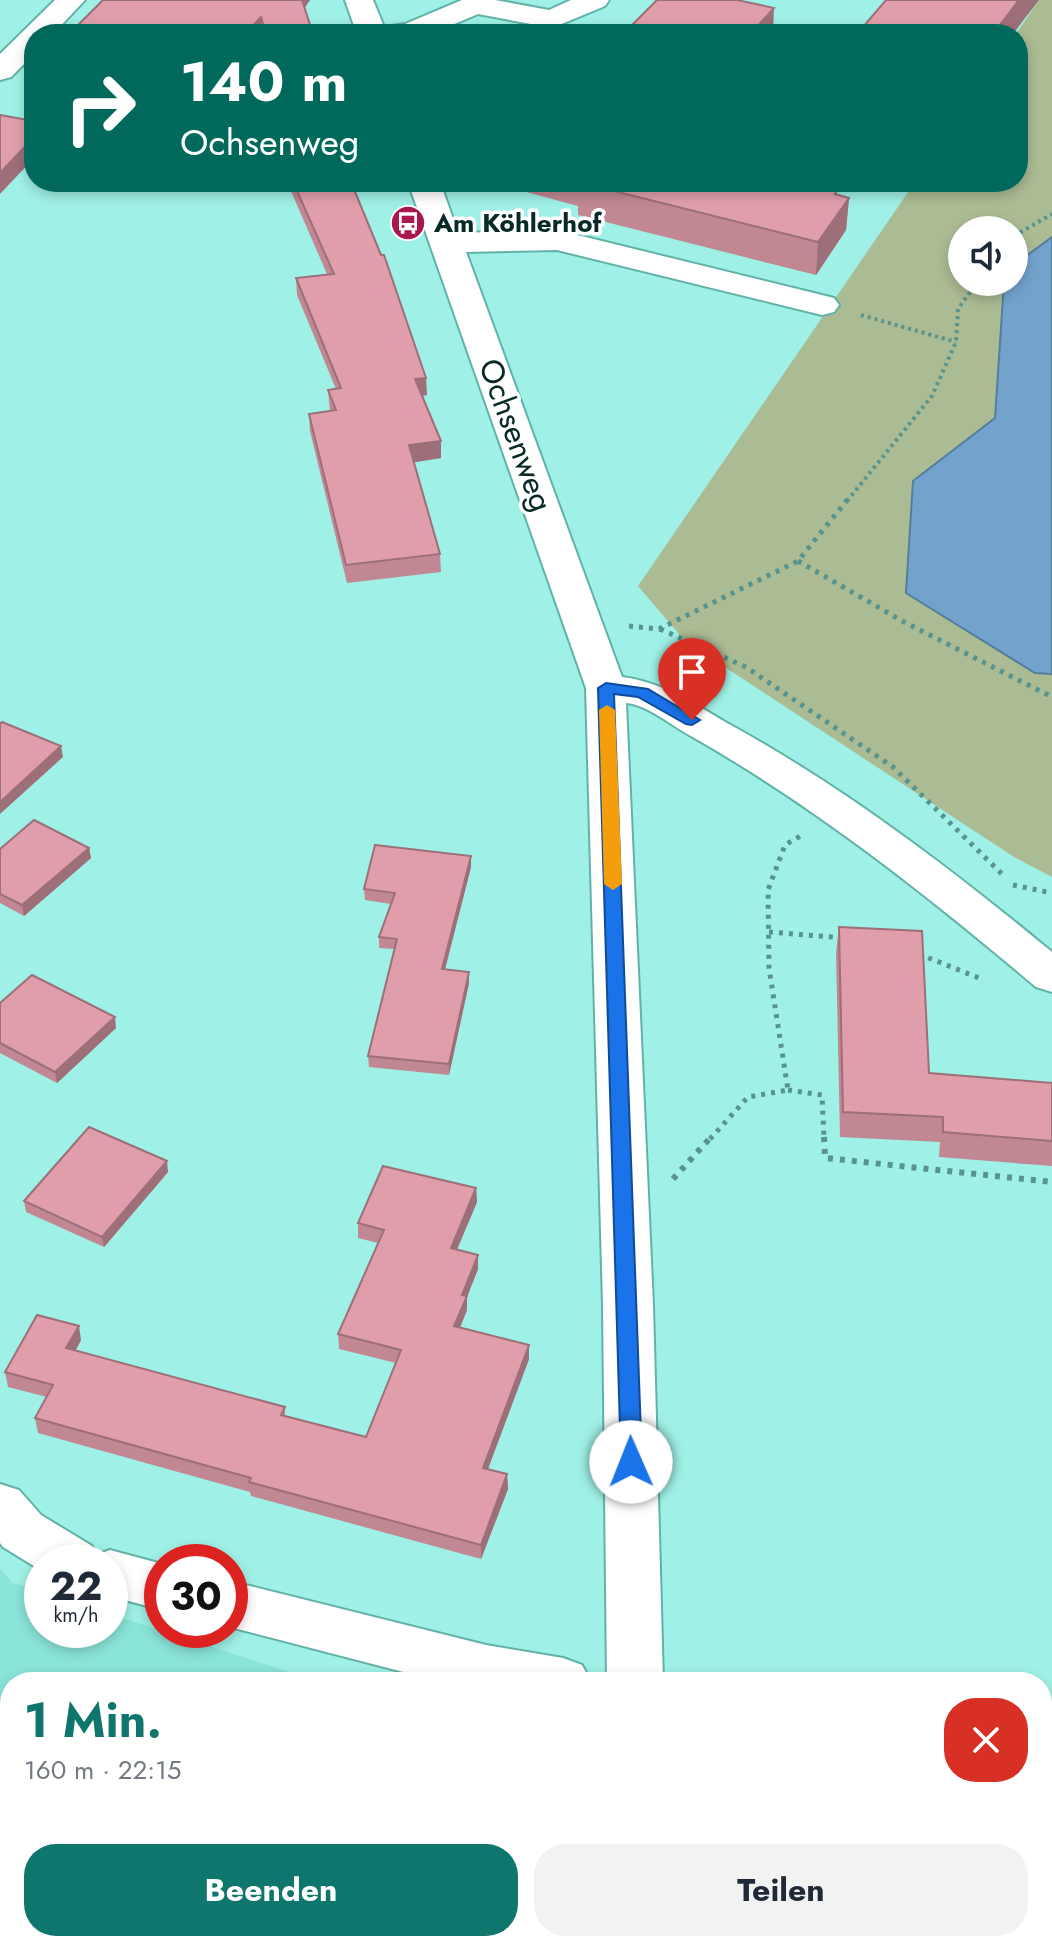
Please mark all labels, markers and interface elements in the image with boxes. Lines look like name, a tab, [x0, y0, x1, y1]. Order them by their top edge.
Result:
text: 140 m	[180, 41, 347, 122]
icon: right	[48, 56, 152, 160]
text: Ochsenweg	[180, 116, 359, 168]
bus stop icon: Am Köhlerhof	[389, 204, 427, 242]
place label: Am Köhlerhof	[433, 204, 602, 242]
map controls	[948, 216, 1028, 296]
button: sound	[948, 216, 1028, 296]
street label: Ochsenweg	[467, 352, 565, 518]
pin	[658, 638, 726, 720]
icon: arrive	[670, 650, 714, 694]
position arrow	[589, 1420, 673, 1504]
speed limit sign: 30	[144, 1544, 248, 1648]
text: 22	[50, 1557, 102, 1615]
text: km/h	[53, 1601, 99, 1630]
text: 1 Min.	[24, 1686, 162, 1755]
button: close	[944, 1698, 1028, 1782]
text: 160 m · 22:15	[24, 1751, 182, 1789]
button: Beenden	[24, 1844, 518, 1936]
button: Teilen	[534, 1844, 1028, 1936]

